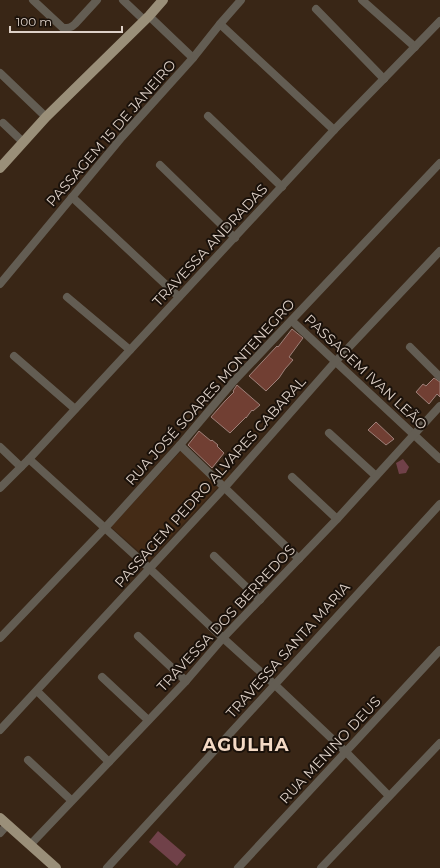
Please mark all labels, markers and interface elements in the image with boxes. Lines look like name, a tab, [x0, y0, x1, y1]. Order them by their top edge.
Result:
scale bar	[10, 8, 122, 34]
text: 100 m	[16, 14, 52, 29]
street label: PASSAGEM 15 DE JANEIRO	[42, 56, 180, 210]
street label: TRAVESSA ANDRADAS	[149, 180, 271, 310]
street label: RUA JOSÉ SOARES MONTENEGRO	[122, 295, 299, 489]
street label: PASSAGEM IVAN LEÃO	[301, 310, 431, 434]
street label: PASSAGEM PEDRO ALVARES CABARAL	[110, 372, 310, 591]
street label: TRAVESSA DOS BERREDOS	[153, 541, 299, 695]
street label: TRAVESSA SANTA MARIA	[222, 578, 354, 722]
street label: RUA MENINO DEUS	[276, 692, 384, 808]
district label: AGULHA	[202, 734, 289, 756]

